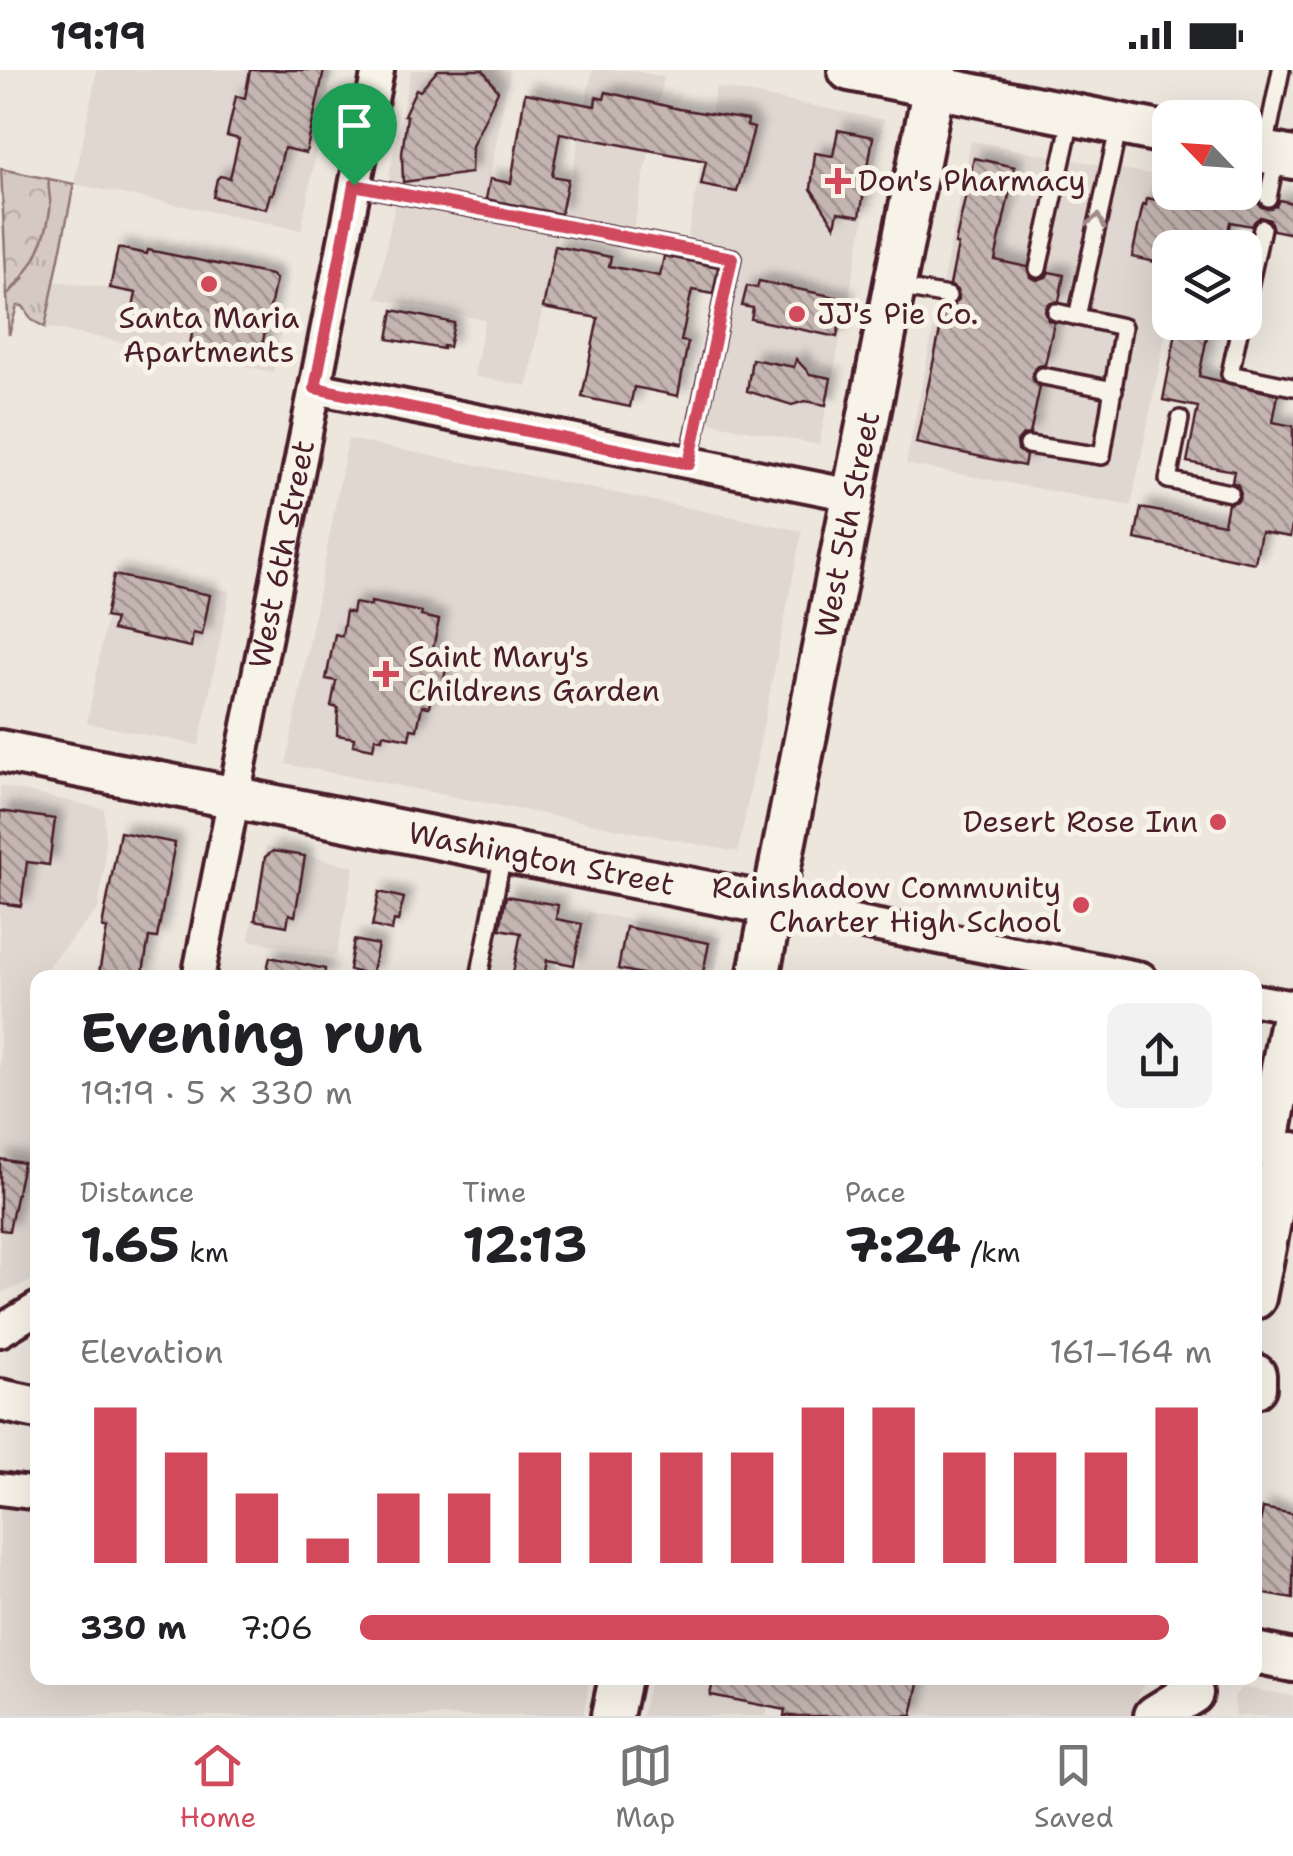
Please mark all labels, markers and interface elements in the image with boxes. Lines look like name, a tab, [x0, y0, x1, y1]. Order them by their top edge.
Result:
text: 19:19	[50, 10, 146, 61]
pin	[312, 83, 397, 186]
icon: arrive	[327, 98, 382, 153]
north arrow	[1152, 100, 1262, 210]
map controls	[1152, 100, 1262, 340]
place label: Don's Pharmacy	[858, 160, 1086, 201]
marker: Don's Pharmacy	[827, 170, 849, 192]
one-way arrow	[1086, 213, 1107, 230]
button: layers	[1152, 230, 1262, 340]
marker: Santa Maria Apartments	[198, 273, 220, 295]
place label: JJ's Pie Co.	[817, 293, 978, 334]
place label: Santa Maria Apartments	[118, 297, 300, 372]
marker: JJ's Pie Co.	[786, 303, 808, 325]
street label: West 5th Street	[804, 408, 889, 641]
street label: West 6th Street	[239, 436, 324, 672]
place label: Saint Mary's Childrens Garden	[408, 636, 660, 711]
marker: Saint Mary's Childrens Garden	[373, 661, 399, 687]
place label: Desert Rose Inn	[963, 801, 1198, 842]
marker: Desert Rose Inn	[1207, 811, 1229, 833]
street label: Washington Street	[405, 812, 678, 905]
place label: Rainshadow Community Charter High School	[712, 867, 1061, 942]
marker: Rainshadow Community Charter High School	[1070, 894, 1092, 916]
text: Evening run	[80, 996, 423, 1070]
button: share	[1107, 1003, 1212, 1108]
text: 19:19 · 5 × 330 m	[80, 1071, 353, 1114]
text: Distance	[80, 1173, 195, 1211]
text: Time	[462, 1173, 527, 1211]
text: Pace	[845, 1173, 906, 1211]
text: 1.65	[80, 1211, 180, 1278]
text: 12:13	[462, 1211, 588, 1278]
text: 7:24	[845, 1211, 961, 1278]
text: km	[180, 1233, 229, 1271]
text: /km	[961, 1233, 1021, 1271]
text: Elevation	[80, 1330, 223, 1373]
text: 161–164 m	[1050, 1330, 1212, 1373]
text: 330 m	[80, 1606, 186, 1649]
text: 7:06	[240, 1606, 313, 1649]
tab: Home	[179, 1738, 256, 1836]
tab: Map	[615, 1738, 675, 1836]
tab: Saved	[1034, 1738, 1114, 1836]

